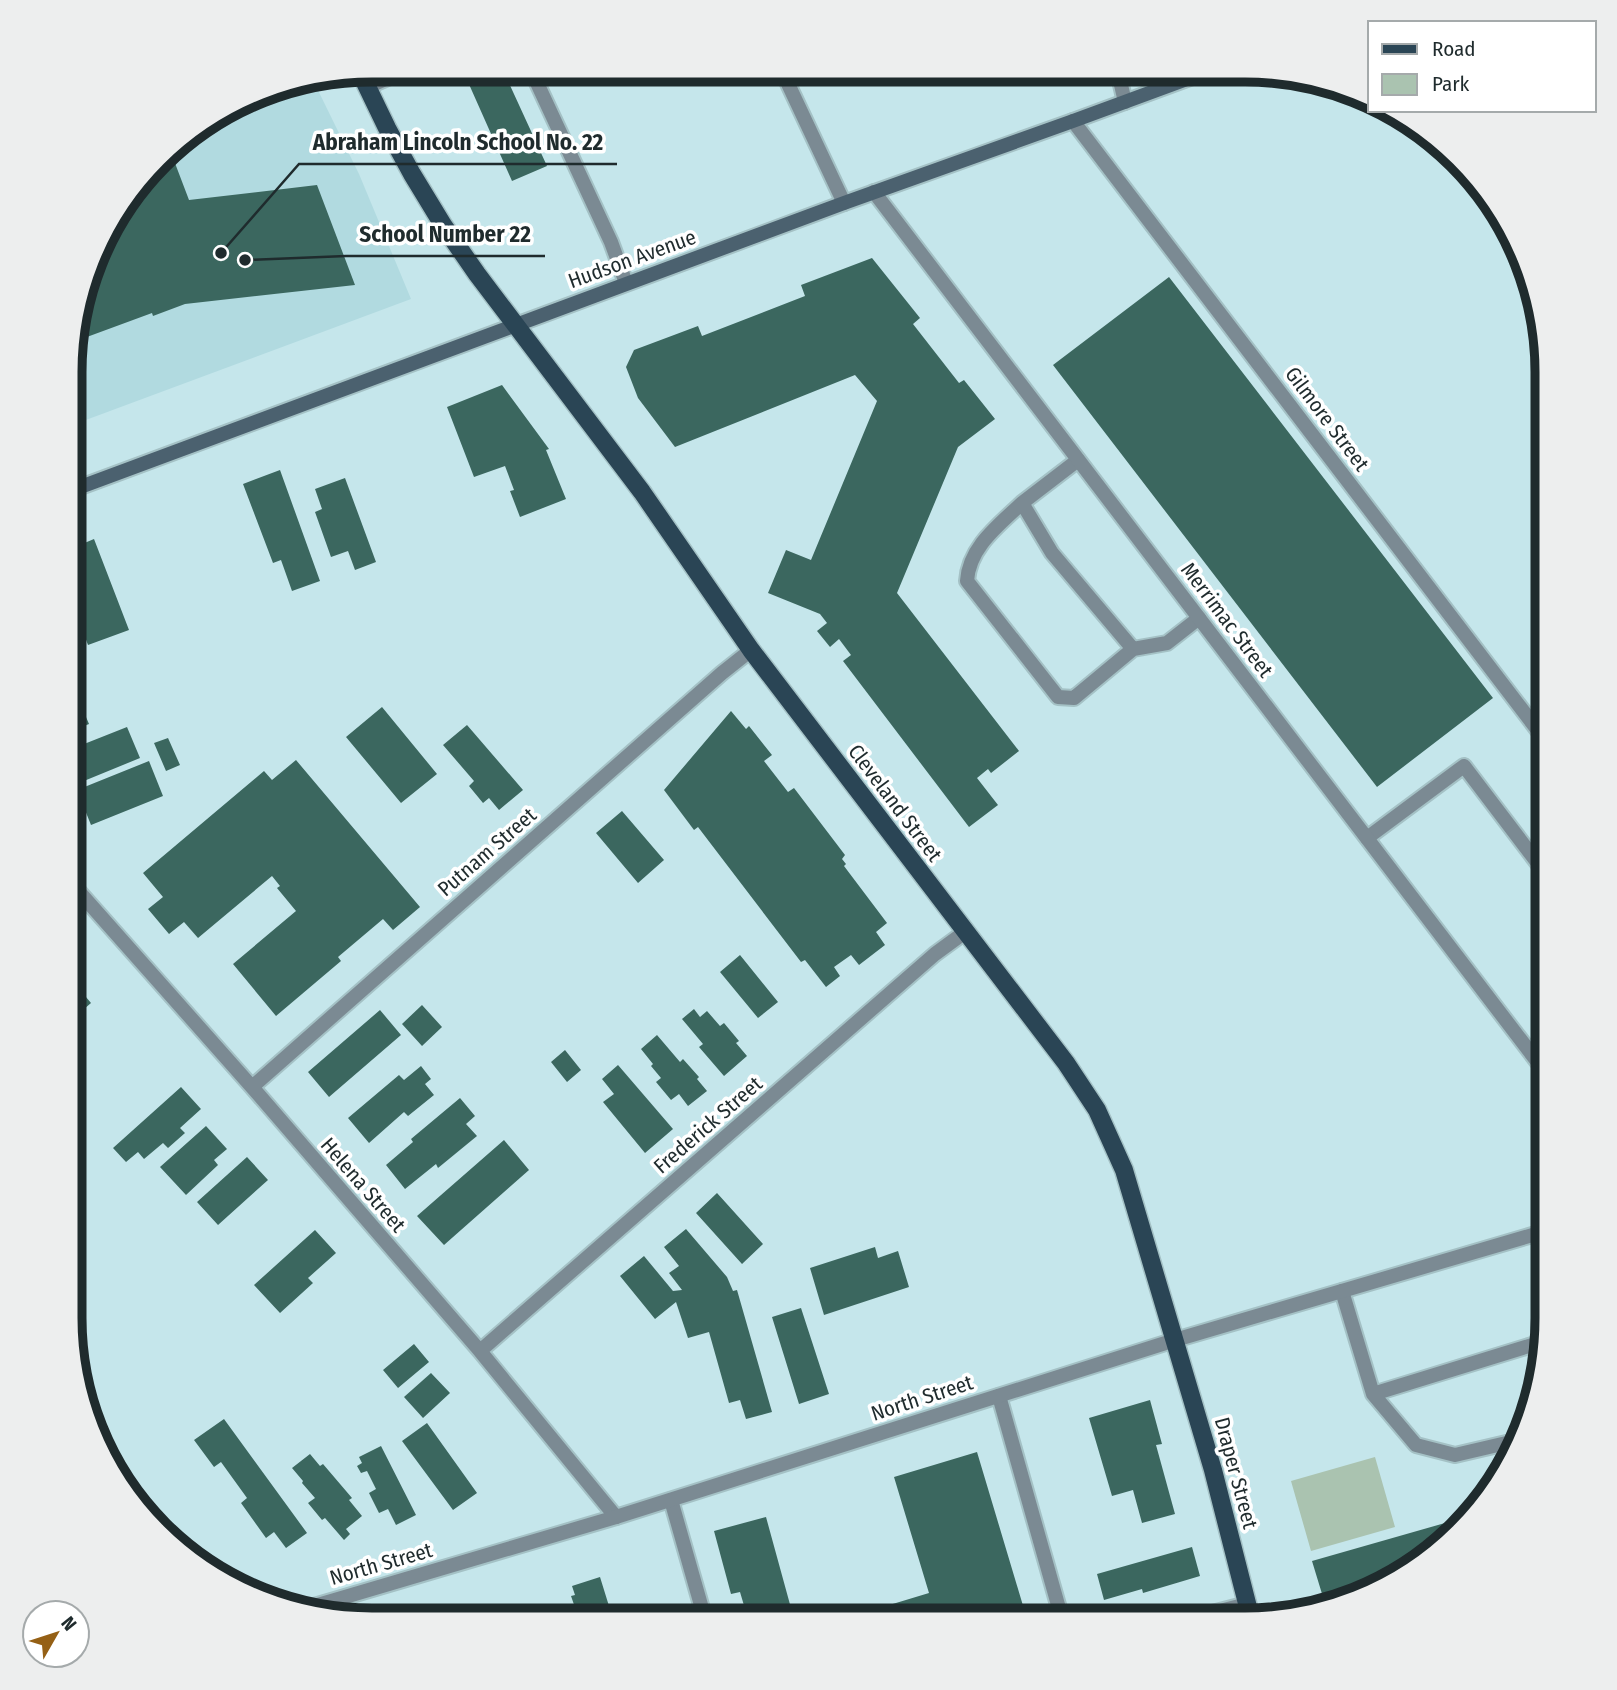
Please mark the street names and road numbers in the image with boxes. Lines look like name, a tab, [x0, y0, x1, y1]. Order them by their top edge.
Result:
street label: Hudson Avenue	[565, 224, 699, 294]
street label: Gilmore Street	[1279, 362, 1375, 476]
street label: Merrimac Street	[1175, 557, 1279, 683]
street label: Cleveland Street	[842, 739, 948, 867]
street label: Putnam Street	[432, 802, 542, 902]
street label: Frederick Street	[648, 1071, 768, 1179]
street label: Helena Street	[315, 1132, 411, 1238]
street label: North Street	[868, 1369, 976, 1427]
street label: Draper Street	[1209, 1414, 1263, 1532]
street label: North Street	[327, 1537, 435, 1591]

